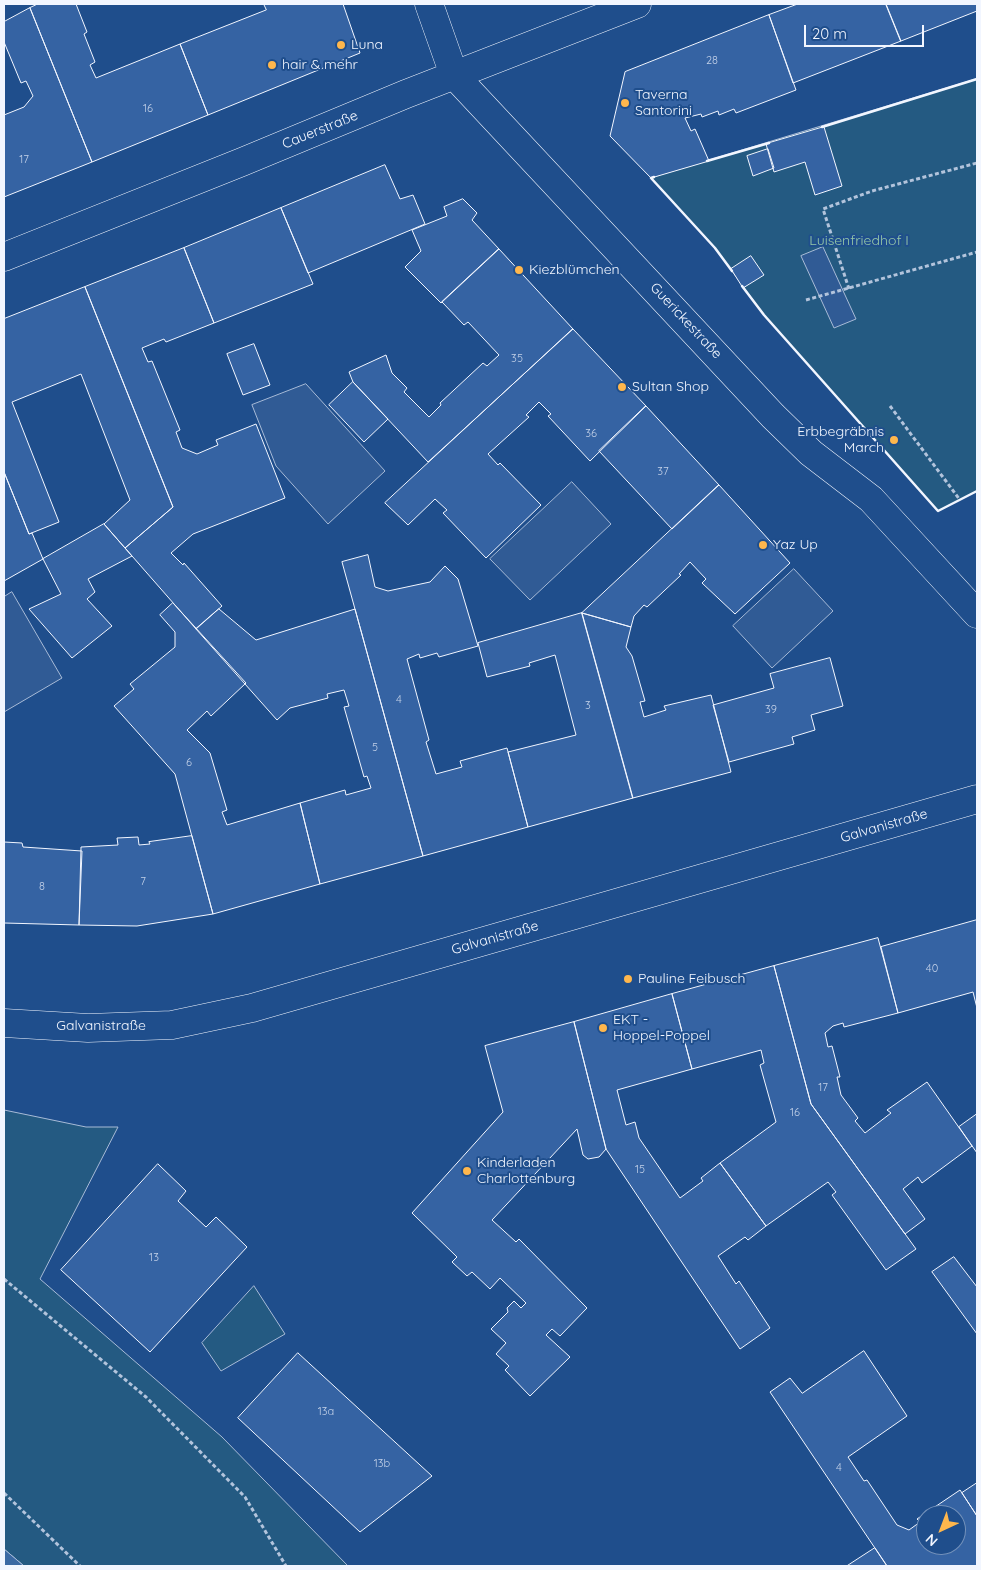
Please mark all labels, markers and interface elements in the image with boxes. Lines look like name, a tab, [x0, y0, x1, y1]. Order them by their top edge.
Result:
scale bar	[806, 15, 926, 47]
text: 20 m	[812, 24, 847, 43]
place label: Luna	[351, 37, 383, 53]
marker: Luna	[335, 39, 347, 51]
house number: 28	[706, 54, 718, 68]
place label: hair & mehr	[282, 57, 358, 73]
marker: hair & mehr	[266, 59, 278, 71]
place label: Taverna Santorini	[635, 87, 692, 120]
marker: Taverna Santorini	[619, 97, 631, 109]
house number: 16	[143, 102, 153, 116]
street label: Cauerstraße	[280, 107, 360, 153]
house number: 17	[19, 153, 29, 167]
park label: Luisenfriedhof I	[809, 233, 909, 249]
place label: Kiezblümchen	[529, 262, 620, 278]
marker: Kiezblümchen	[513, 264, 525, 276]
street label: Guerickestraße	[647, 280, 725, 362]
house number: 35	[511, 352, 523, 366]
place label: Sultan Shop	[632, 379, 709, 395]
marker: Sultan Shop	[616, 381, 628, 393]
place label: Erbbegräbnis March	[797, 424, 884, 457]
house number: 36	[585, 427, 597, 441]
marker: Erbbegräbnis March	[888, 434, 900, 446]
house number: 37	[657, 465, 669, 479]
place label: Yaz Up	[773, 537, 818, 553]
marker: Yaz Up	[757, 539, 769, 551]
house number: 4	[396, 693, 402, 707]
house number: 3	[585, 699, 591, 713]
house number: 39	[765, 703, 777, 717]
house number: 5	[372, 741, 378, 755]
house number: 6	[186, 756, 192, 770]
street label: Galvanistraße	[839, 806, 929, 846]
house number: 7	[140, 875, 146, 889]
house number: 8	[39, 880, 45, 894]
street label: Galvanistraße	[450, 918, 540, 958]
house number: 40	[926, 962, 938, 976]
place label: Pauline Feibusch	[638, 971, 745, 987]
marker: Pauline Feibusch	[622, 973, 634, 985]
place label: EKT - Hoppel-Poppel	[613, 1012, 710, 1044]
street label: Galvanistraße	[56, 1018, 146, 1034]
marker: EKT - Hoppel-Poppel	[597, 1022, 609, 1034]
house number: 17	[818, 1081, 828, 1095]
house number: 16	[790, 1106, 800, 1120]
place label: Kinderladen Charlottenburg	[477, 1155, 575, 1188]
house number: 15	[635, 1163, 645, 1177]
marker: Kinderladen Charlottenburg	[461, 1165, 473, 1177]
house number: 13	[149, 1251, 159, 1265]
house number: 13a	[318, 1405, 334, 1419]
house number: 13b	[374, 1457, 390, 1471]
house number: 4	[836, 1461, 842, 1475]
north arrow	[916, 1505, 966, 1555]
text: N	[922, 1530, 941, 1550]

